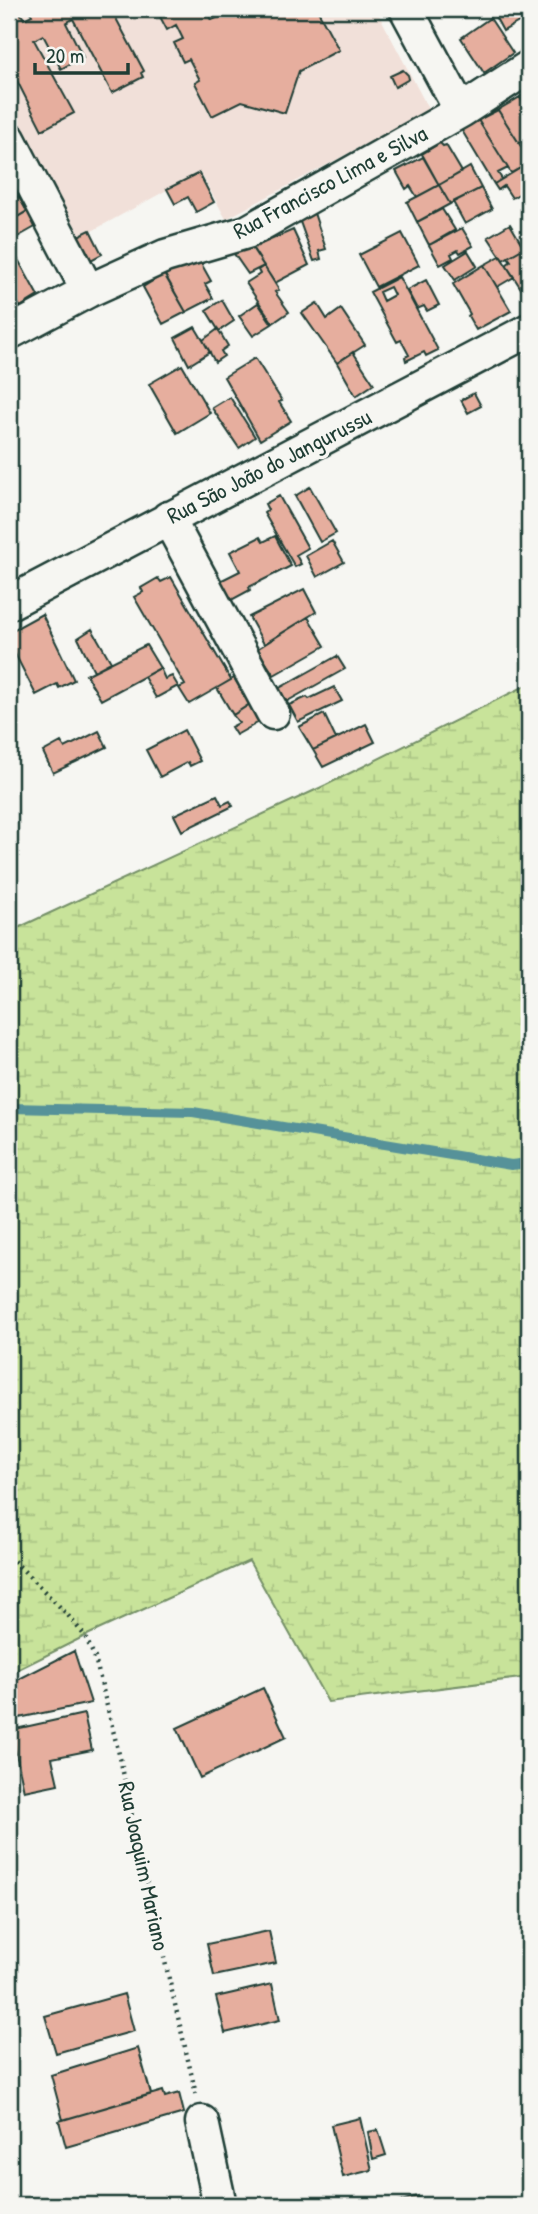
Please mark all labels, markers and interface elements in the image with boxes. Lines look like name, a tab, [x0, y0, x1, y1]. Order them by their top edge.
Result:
scale bar	[35, 32, 128, 76]
text: 20 m	[46, 41, 84, 70]
street label: Rua Francisco Lima e Silva	[227, 117, 432, 246]
street label: Rua São João do Jangurussu	[161, 401, 376, 531]
street label: Rua Joaquim Mariano	[111, 1779, 178, 1953]

